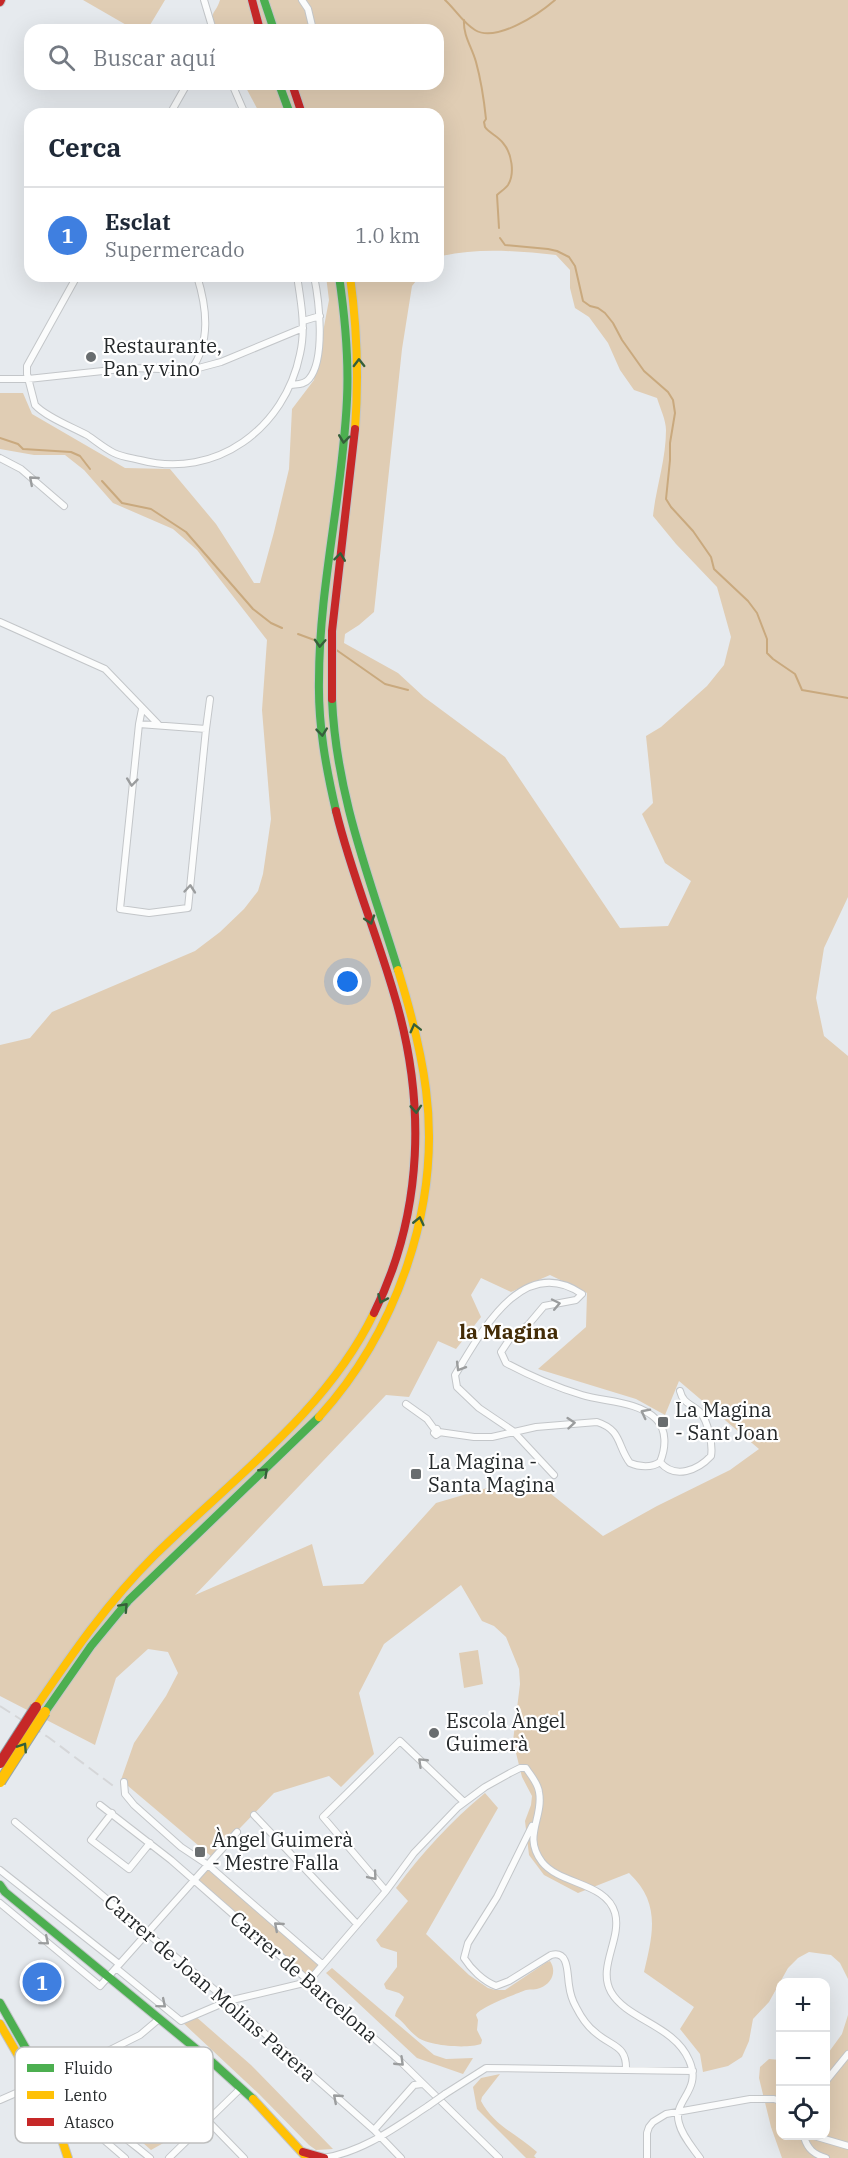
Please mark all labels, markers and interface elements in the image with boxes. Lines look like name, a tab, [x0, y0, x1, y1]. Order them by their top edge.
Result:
search box	[24, 24, 444, 90]
icon: search	[45, 41, 78, 74]
text: Buscar aquí	[93, 43, 216, 72]
text: Cerca	[48, 130, 121, 164]
text: Esclat	[105, 207, 170, 236]
text: 1	[62, 222, 74, 249]
text: 1.0 km	[355, 222, 420, 249]
text: Supermercado	[105, 236, 244, 263]
place label: Restaurante, Pan y vino	[103, 332, 222, 382]
marker: Restaurante, Pan y vino	[84, 350, 98, 364]
one-way arrow	[353, 359, 365, 368]
one-way arrow	[339, 434, 351, 443]
one-way arrow	[29, 476, 40, 487]
one-way arrow	[334, 552, 346, 562]
one-way arrow	[314, 638, 327, 647]
one-way arrow	[315, 727, 328, 737]
one-way arrow	[127, 777, 139, 786]
one-way arrow	[183, 884, 196, 893]
one-way arrow	[363, 915, 375, 925]
your location	[333, 967, 362, 996]
one-way arrow	[409, 1023, 422, 1033]
one-way arrow	[409, 1105, 422, 1114]
one-way arrow	[411, 1216, 424, 1226]
one-way arrow	[377, 1293, 389, 1304]
one-way arrow	[551, 1298, 561, 1311]
district label: la Magina	[459, 1317, 559, 1345]
one-way arrow	[456, 1361, 467, 1371]
place label: La Magina - Sant Joan	[675, 1396, 779, 1446]
one-way arrow	[640, 1408, 651, 1420]
marker: La Magina - Sant Joan	[656, 1415, 670, 1429]
one-way arrow	[566, 1417, 575, 1430]
place label: La Magina - Santa Magina	[428, 1448, 555, 1498]
marker: La Magina - Santa Magina	[409, 1467, 423, 1481]
one-way arrow	[257, 1468, 268, 1479]
one-way arrow	[116, 1603, 127, 1614]
place label: Escola Àngel Guimerà	[446, 1707, 566, 1757]
marker: Escola Àngel Guimerà	[427, 1726, 441, 1740]
one-way arrow	[15, 1742, 26, 1753]
one-way arrow	[418, 1758, 428, 1769]
place label: Àngel Guimerà - Mestre Falla	[212, 1826, 353, 1876]
marker: Àngel Guimerà - Mestre Falla	[193, 1845, 207, 1859]
one-way arrow	[366, 1869, 377, 1880]
street label: Carrer de Joan Molins Parera	[99, 1888, 322, 2087]
street label: Carrer de Barcelona	[224, 1905, 384, 2049]
one-way arrow	[274, 1922, 285, 1933]
one-way arrow	[38, 1933, 49, 1944]
pin: 1	[22, 1960, 62, 2004]
map controls	[776, 1978, 830, 2140]
button: +	[776, 1978, 830, 2032]
one-way arrow	[155, 1997, 166, 2008]
button: −	[776, 2032, 830, 2086]
legend	[15, 2047, 213, 2143]
one-way arrow	[393, 2054, 404, 2065]
text: Fluido	[64, 2058, 113, 2078]
text: Lento	[64, 2085, 107, 2105]
button: locate	[776, 2086, 830, 2140]
one-way arrow	[333, 2094, 344, 2105]
text: Atasco	[64, 2112, 114, 2132]

